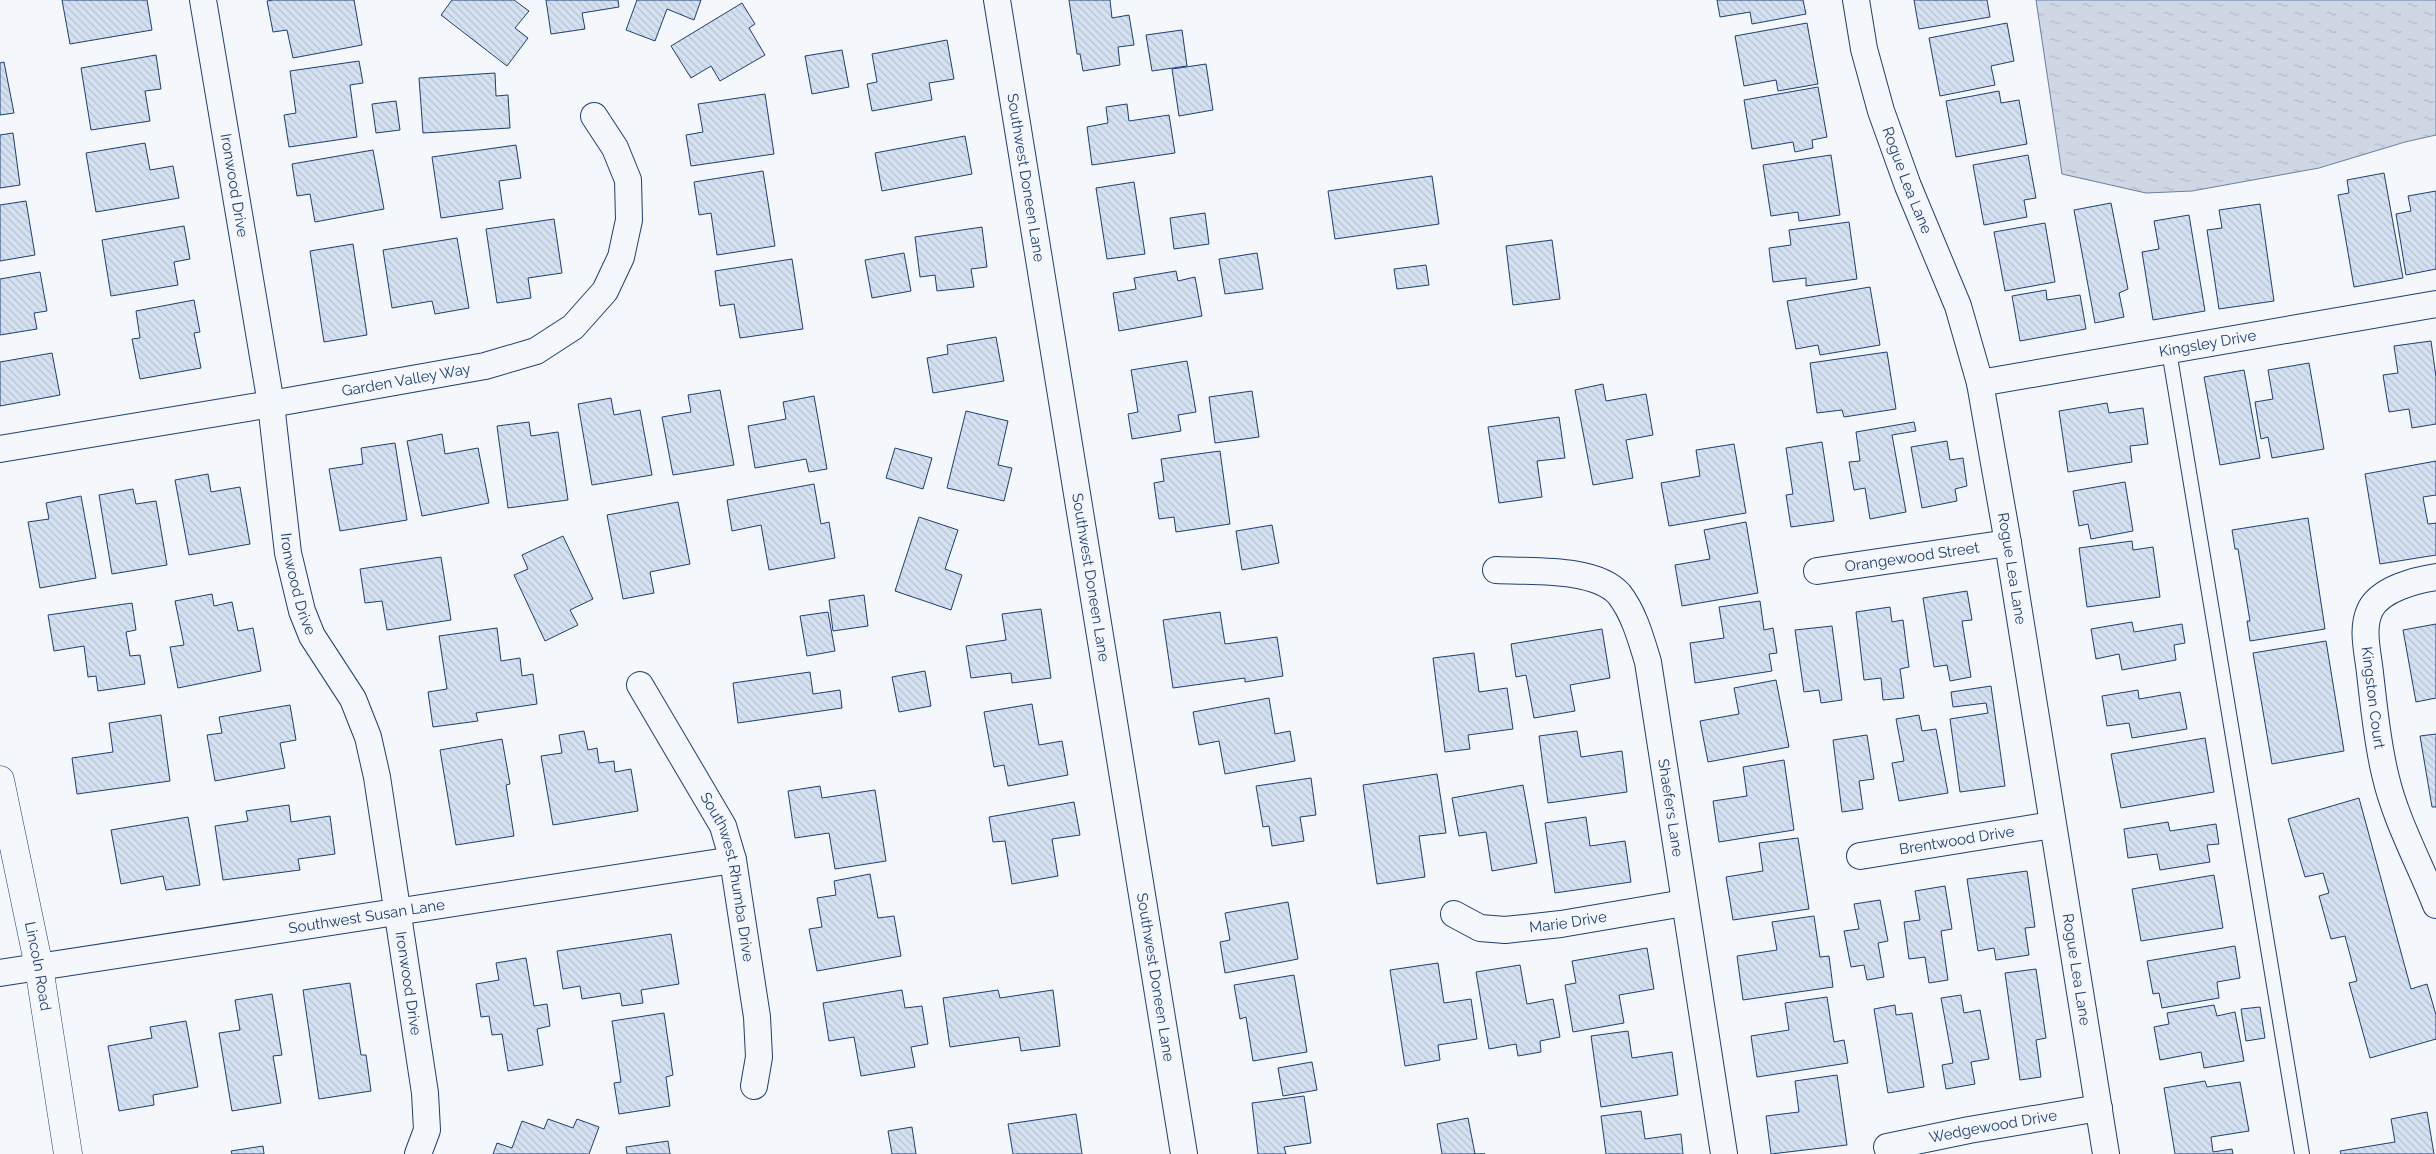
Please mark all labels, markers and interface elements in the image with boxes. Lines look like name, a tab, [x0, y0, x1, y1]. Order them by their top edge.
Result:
street label: Southwest Doneen Lane	[1003, 92, 1048, 263]
street label: Rogue Lea Lane	[1878, 124, 1936, 237]
street label: Ironwood Drive	[217, 132, 252, 239]
street label: Kingsley Drive	[2158, 326, 2258, 361]
street label: Garden Valley Way	[340, 360, 472, 400]
street label: Southwest Doneen Lane	[1068, 492, 1113, 663]
street label: Rogue Lea Lane	[1994, 511, 2030, 626]
street label: Ironwood Drive	[277, 532, 320, 638]
street label: Orangewood Street	[1843, 538, 1981, 576]
street label: Kingston Court	[2357, 645, 2389, 750]
street label: Shaefers Lane	[1654, 757, 1687, 858]
street label: Southwest Rhumba Drive	[696, 789, 757, 963]
street label: Brentwood Drive	[1898, 822, 2016, 859]
street label: Southwest Doneen Lane	[1133, 892, 1178, 1063]
street label: Southwest Susan Lane	[287, 896, 446, 937]
street label: Marie Drive	[1528, 907, 1608, 936]
street label: Rogue Lea Lane	[2059, 912, 2094, 1027]
street label: Lincoln Road	[21, 920, 55, 1012]
street label: Ironwood Drive	[392, 930, 425, 1037]
street label: Wedgewood Drive	[1927, 1106, 2058, 1147]

